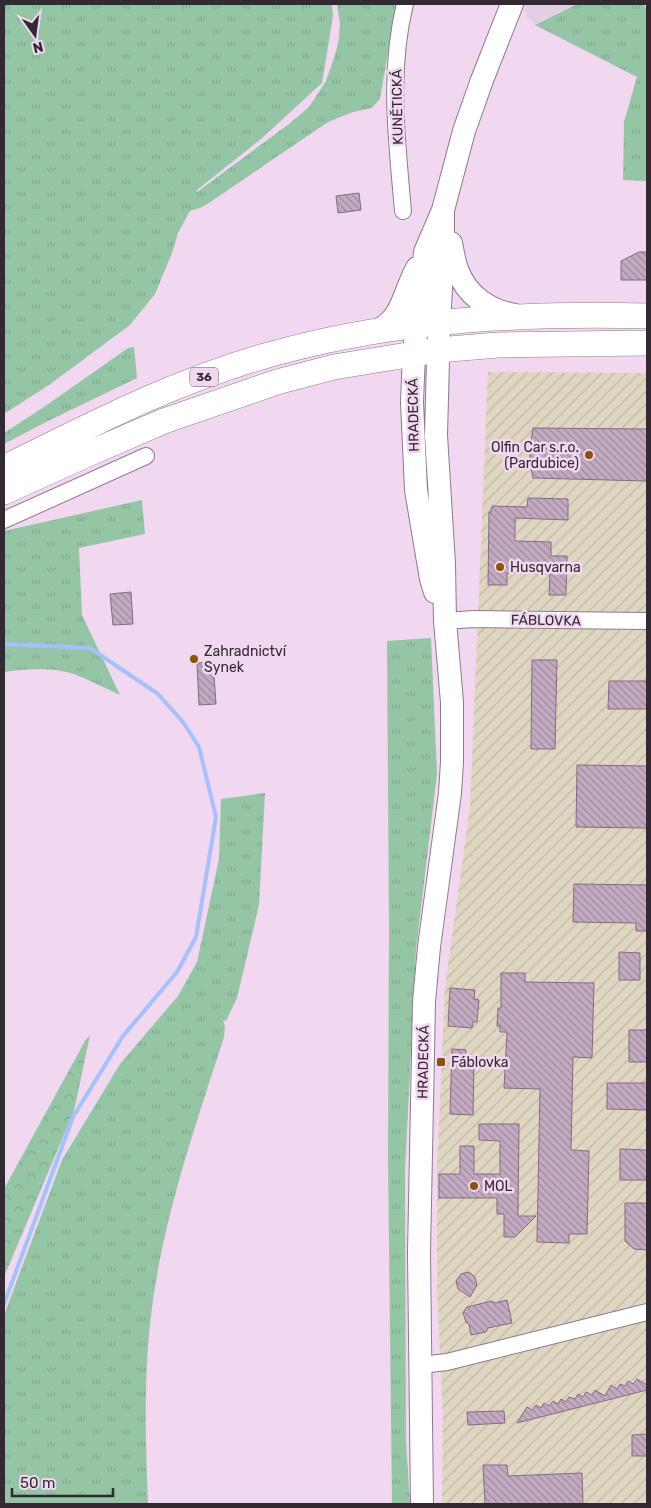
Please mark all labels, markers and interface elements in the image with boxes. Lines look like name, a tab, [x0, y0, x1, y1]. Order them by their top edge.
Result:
north arrow	[10, 10, 60, 60]
text: N	[31, 38, 45, 57]
street label: KUNĚTICKÁ	[387, 68, 407, 145]
road number: 36	[190, 368, 218, 387]
street label: HRADECKÁ	[403, 377, 423, 452]
place label: Olfin Car s.r.o. (Pardubice)	[491, 439, 579, 472]
marker: Olfin Car s.r.o. (Pardubice)	[583, 449, 595, 461]
place label: Husqvarna	[510, 559, 581, 576]
marker: Husqvarna	[494, 561, 506, 573]
street label: FÁBLOVKA	[511, 610, 582, 630]
place label: Zahradnictví Synek	[204, 643, 287, 676]
marker: Zahradnictví Synek	[188, 653, 200, 665]
street label: HRADECKÁ	[413, 1024, 433, 1099]
place label: Fáblovka	[451, 1054, 509, 1071]
marker: Fáblovka	[435, 1056, 447, 1068]
place label: MOL	[484, 1178, 513, 1195]
marker: MOL	[468, 1180, 480, 1192]
scale bar	[12, 1466, 114, 1498]
text: 50 m	[20, 1474, 55, 1492]

